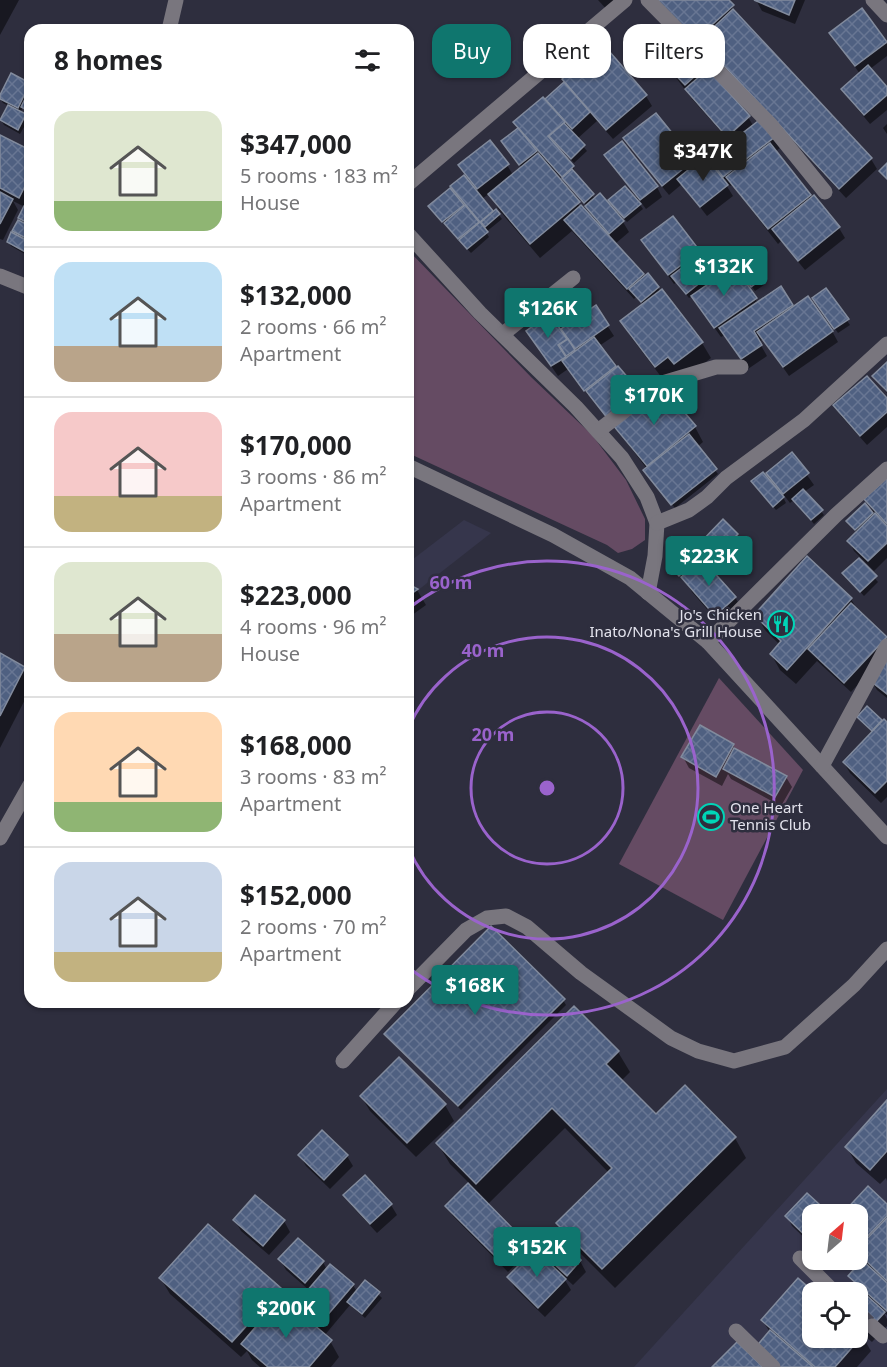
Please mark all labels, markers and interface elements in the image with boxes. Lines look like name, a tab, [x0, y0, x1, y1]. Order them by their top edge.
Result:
chip: Buy	[432, 24, 511, 78]
chip: Rent	[523, 24, 611, 78]
chip: Filters	[623, 24, 725, 78]
text: 8 homes	[54, 42, 163, 78]
icon: filters	[351, 44, 384, 77]
text: $347,000	[240, 126, 352, 162]
pin: $347K	[661, 131, 745, 182]
icon: home	[102, 135, 174, 207]
text: $347K	[673, 137, 733, 164]
text: 5 rooms · 183 m²	[240, 162, 398, 189]
text: House	[240, 189, 300, 216]
pin: $132K	[682, 246, 766, 297]
text: $132K	[694, 252, 754, 279]
text: $132,000	[240, 277, 352, 313]
icon: home	[102, 286, 174, 358]
pin: $126K	[506, 288, 590, 339]
text: $126K	[518, 294, 578, 321]
text: 2 rooms · 66 m²	[240, 313, 387, 340]
text: Apartment	[240, 340, 341, 367]
pin: $170K	[612, 375, 696, 426]
text: $170K	[624, 381, 684, 408]
text: $170,000	[240, 427, 352, 463]
icon: home	[102, 436, 174, 508]
text: 3 rooms · 86 m²	[240, 463, 387, 490]
text: Apartment	[240, 490, 341, 517]
pin: $223K	[667, 536, 751, 587]
text: $223K	[679, 542, 739, 569]
text: 60 m	[430, 570, 472, 594]
text: $223,000	[240, 577, 352, 613]
icon: home	[102, 586, 174, 658]
place label: Jo's Chicken Inato/Nona's Grill House	[589, 604, 762, 641]
restaurant icon: Jo's Chicken Inato/Nona's Grill House	[766, 609, 796, 639]
text: 4 rooms · 96 m²	[240, 613, 387, 640]
text: 40 m	[462, 638, 504, 662]
text: House	[240, 640, 300, 667]
text: 20 m	[472, 722, 514, 746]
text: $168,000	[240, 727, 352, 763]
icon: home	[102, 736, 174, 808]
text: 3 rooms · 83 m²	[240, 763, 387, 790]
centre of rings	[537, 778, 557, 798]
text: Apartment	[240, 790, 341, 817]
place label: One Heart Tennis Club	[730, 797, 811, 834]
sports icon: One Heart Tennis Club	[696, 802, 726, 832]
text: $152,000	[240, 877, 352, 913]
icon: home	[102, 886, 174, 958]
text: 2 rooms · 70 m²	[240, 913, 387, 940]
text: Apartment	[240, 940, 341, 967]
pin: $168K	[433, 965, 517, 1016]
text: $168K	[445, 971, 505, 998]
north arrow	[802, 1204, 868, 1270]
map controls	[802, 1204, 868, 1348]
pin: $152K	[495, 1227, 579, 1278]
text: $152K	[507, 1233, 567, 1260]
button: locate	[802, 1282, 868, 1348]
pin: $200K	[244, 1288, 328, 1339]
text: $200K	[256, 1294, 316, 1321]

